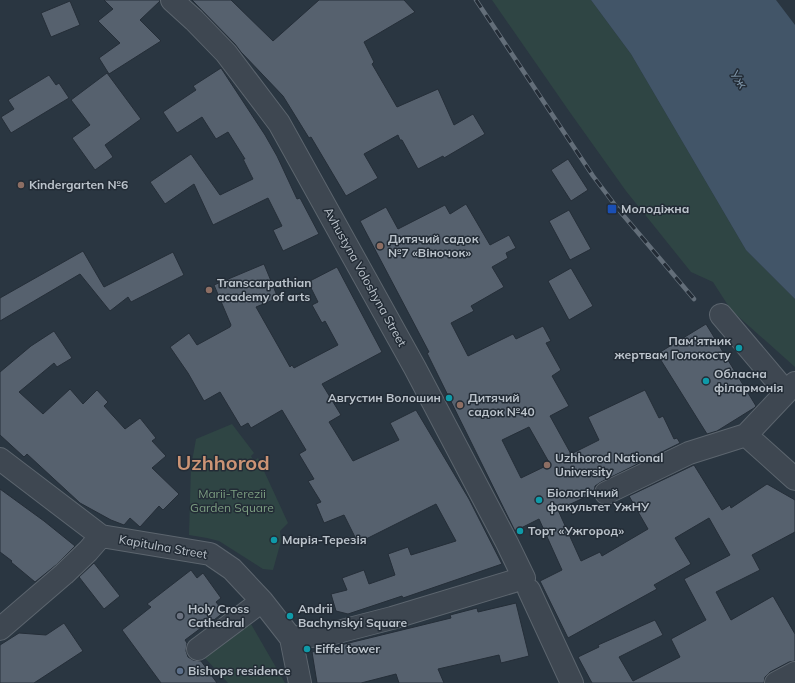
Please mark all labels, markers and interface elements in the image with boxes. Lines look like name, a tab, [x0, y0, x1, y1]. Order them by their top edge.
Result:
water label: Уж	[727, 67, 751, 92]
place label: Kindergarten №6	[29, 177, 128, 192]
marker: Kindergarten №6	[16, 180, 26, 190]
place label: Молодіжна	[621, 201, 689, 216]
marker: Молодіжна	[606, 203, 618, 215]
street label: Avhustyna Voloshyna Street	[321, 205, 410, 349]
place label: Дитячий садок №7 «Віночок»	[388, 231, 479, 260]
marker: Дитячий садок №7 «Віночок»	[375, 241, 385, 251]
place label: Transcarpathian academy of arts	[217, 275, 311, 304]
marker: Transcarpathian academy of arts	[204, 285, 214, 295]
place label: Пам’ятник жертвам Голокосту	[613, 333, 731, 362]
marker: Пам’ятник жертвам Голокосту	[734, 343, 744, 353]
place label: Обласна філармонія	[714, 366, 783, 395]
marker: Обласна філармонія	[701, 376, 711, 386]
place label: Августин Волошин	[328, 390, 441, 405]
place label: Дитячий садок №40	[468, 390, 535, 419]
marker: Августин Волошин	[444, 393, 454, 403]
marker: Дитячий садок №40	[455, 400, 465, 410]
district label: Uzhhorod	[176, 450, 270, 475]
place label: Uzhhorod National University	[555, 450, 663, 479]
marker: Uzhhorod National University	[542, 460, 552, 470]
place label: Біологічний факультет УжНУ	[547, 485, 650, 514]
park label: Marii-Terezii Garden Square	[190, 486, 274, 515]
marker: Біологічний факультет УжНУ	[534, 495, 544, 505]
place label: Торт «Ужгород»	[528, 523, 624, 538]
marker: Торт «Ужгород»	[515, 526, 525, 536]
street label: Kapitulna Street	[118, 531, 208, 562]
place label: Марія-Терезія	[282, 532, 367, 547]
marker: Марія-Терезія	[269, 535, 279, 545]
place label: Holy Cross Cathedral	[188, 601, 249, 630]
place label: Andrii Bachynskyi Square	[298, 601, 407, 630]
marker: Holy Cross Cathedral	[175, 611, 185, 621]
marker: Andrii Bachynskyi Square	[285, 611, 295, 621]
place label: Eiffel tower	[315, 641, 380, 656]
marker: Eiffel tower	[302, 644, 312, 654]
place label: Bishops residence	[188, 663, 291, 678]
marker: Bishops residence	[175, 666, 185, 676]

